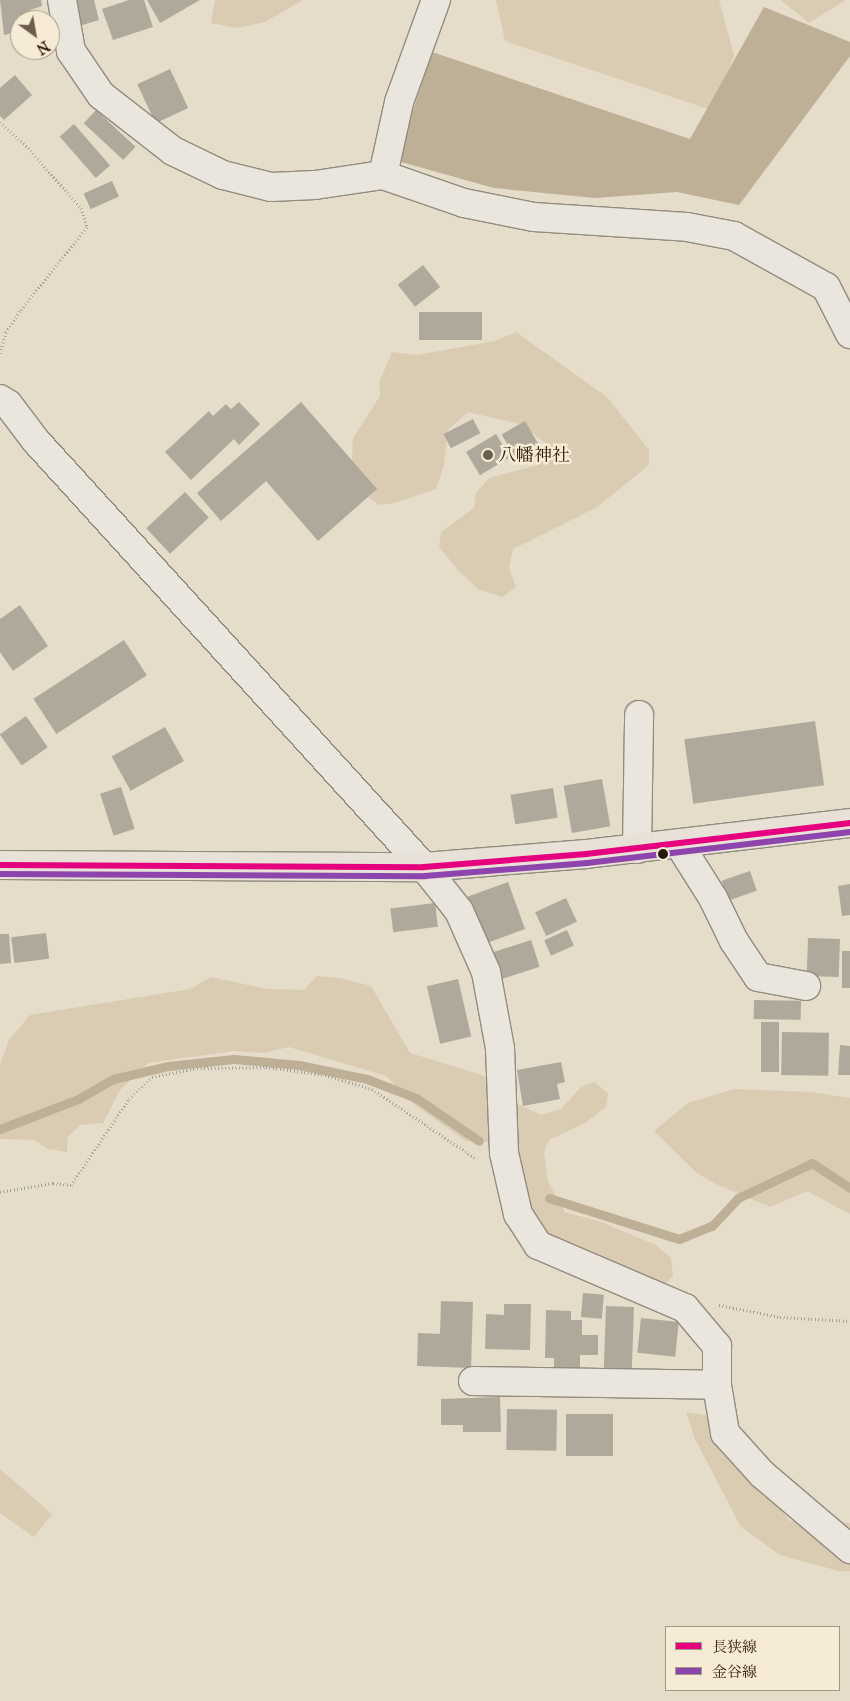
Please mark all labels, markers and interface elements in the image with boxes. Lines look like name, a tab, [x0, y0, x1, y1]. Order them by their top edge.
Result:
north arrow	[10, 10, 60, 60]
text: N	[33, 37, 52, 58]
place label: 八幡神社	[498, 444, 570, 466]
marker: 八幡神社	[482, 449, 494, 461]
unlabelled marker	[658, 849, 668, 859]
legend	[665, 1626, 840, 1691]
text: 長狭線	[712, 1638, 757, 1656]
text: 金谷線	[712, 1663, 757, 1681]

